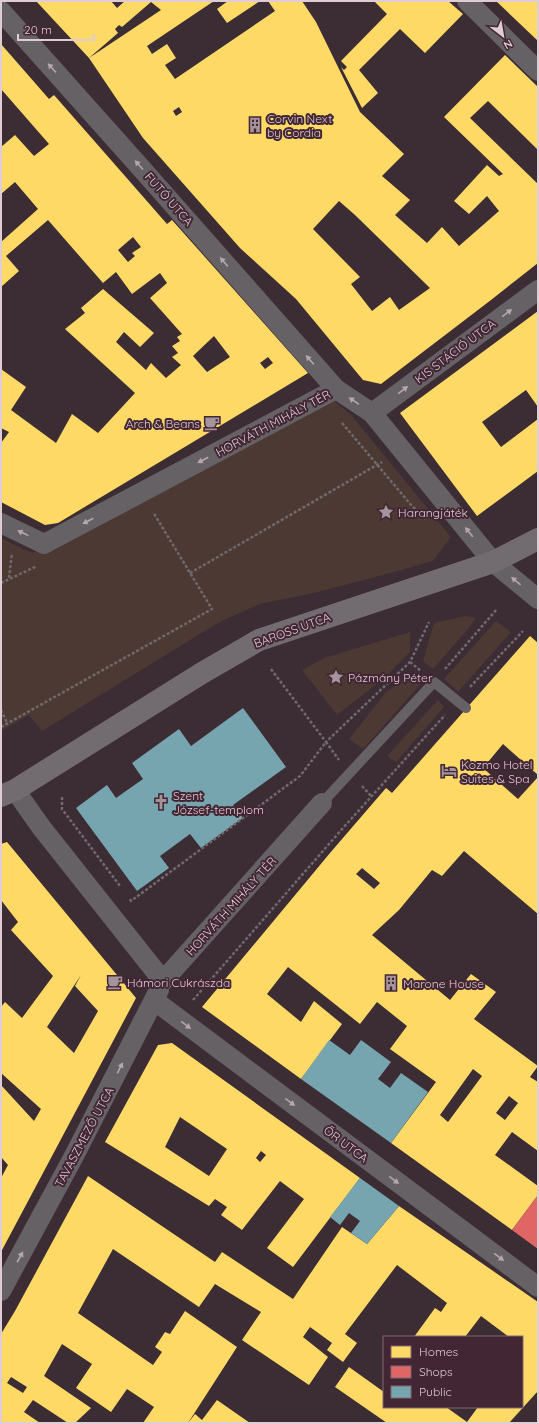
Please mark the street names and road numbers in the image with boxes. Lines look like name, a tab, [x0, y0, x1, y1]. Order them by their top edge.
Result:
street label: FUTÓ UTCA	[142, 169, 197, 229]
street label: KIS STÁCIÓ UTCA	[412, 316, 499, 386]
street label: HORVÁTH MIHÁLY TÉR	[213, 386, 333, 460]
street label: BAROSS UTCA	[252, 609, 333, 651]
street label: HORVÁTH MIHÁLY TÉR	[183, 854, 279, 958]
street label: TAVASZMEZŐ UTCA	[51, 1084, 117, 1190]
street label: ŐR UTCA	[321, 1122, 371, 1166]

